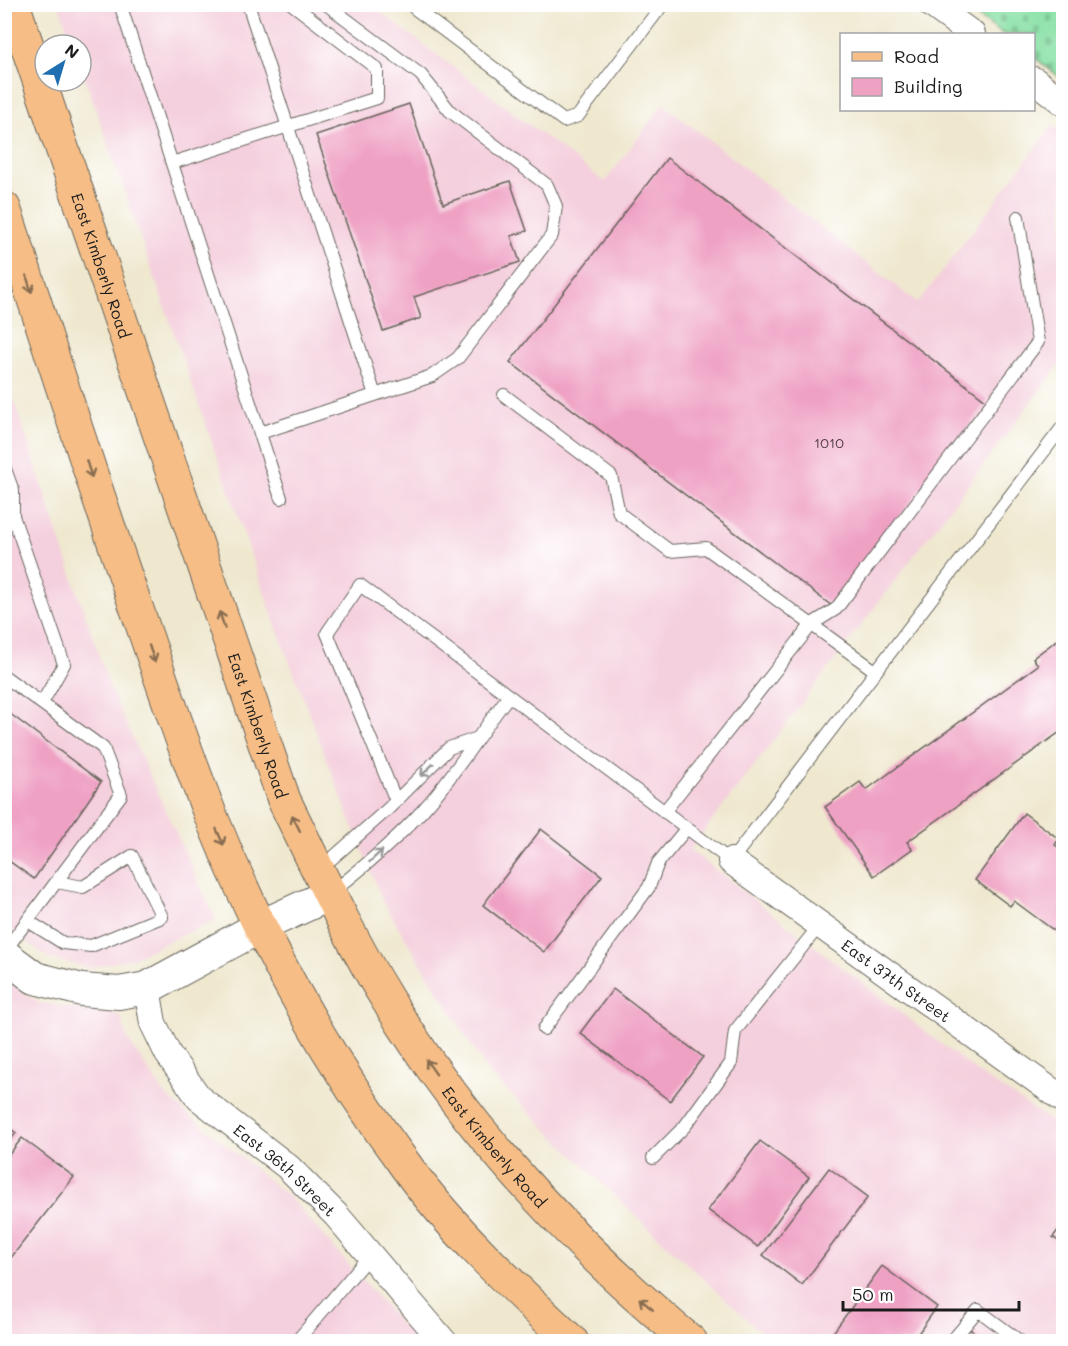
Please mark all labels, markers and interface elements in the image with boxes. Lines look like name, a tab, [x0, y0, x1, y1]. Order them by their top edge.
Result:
north arrow	[33, 33, 93, 93]
legend	[840, 33, 1035, 111]
text: N	[61, 39, 84, 63]
text: Road	[894, 44, 939, 68]
text: Building	[894, 74, 962, 98]
street label: East Kimberly Road	[68, 190, 136, 341]
one-way arrow	[24, 274, 35, 293]
house number: 1010	[814, 433, 844, 452]
one-way arrow	[85, 459, 96, 478]
one-way arrow	[216, 611, 227, 630]
one-way arrow	[148, 644, 159, 663]
street label: East Kimberly Road	[224, 650, 293, 801]
one-way arrow	[420, 762, 434, 777]
one-way arrow	[289, 814, 301, 832]
one-way arrow	[215, 827, 227, 845]
one-way arrow	[368, 849, 383, 863]
street label: East 37th Street	[838, 934, 955, 1026]
one-way arrow	[425, 1059, 437, 1075]
street label: East Kimberly Road	[438, 1081, 552, 1211]
street label: East 36th Street	[230, 1119, 341, 1220]
scale bar	[843, 1274, 1018, 1312]
text: 50 m	[852, 1282, 894, 1306]
one-way arrow	[639, 1297, 654, 1311]

